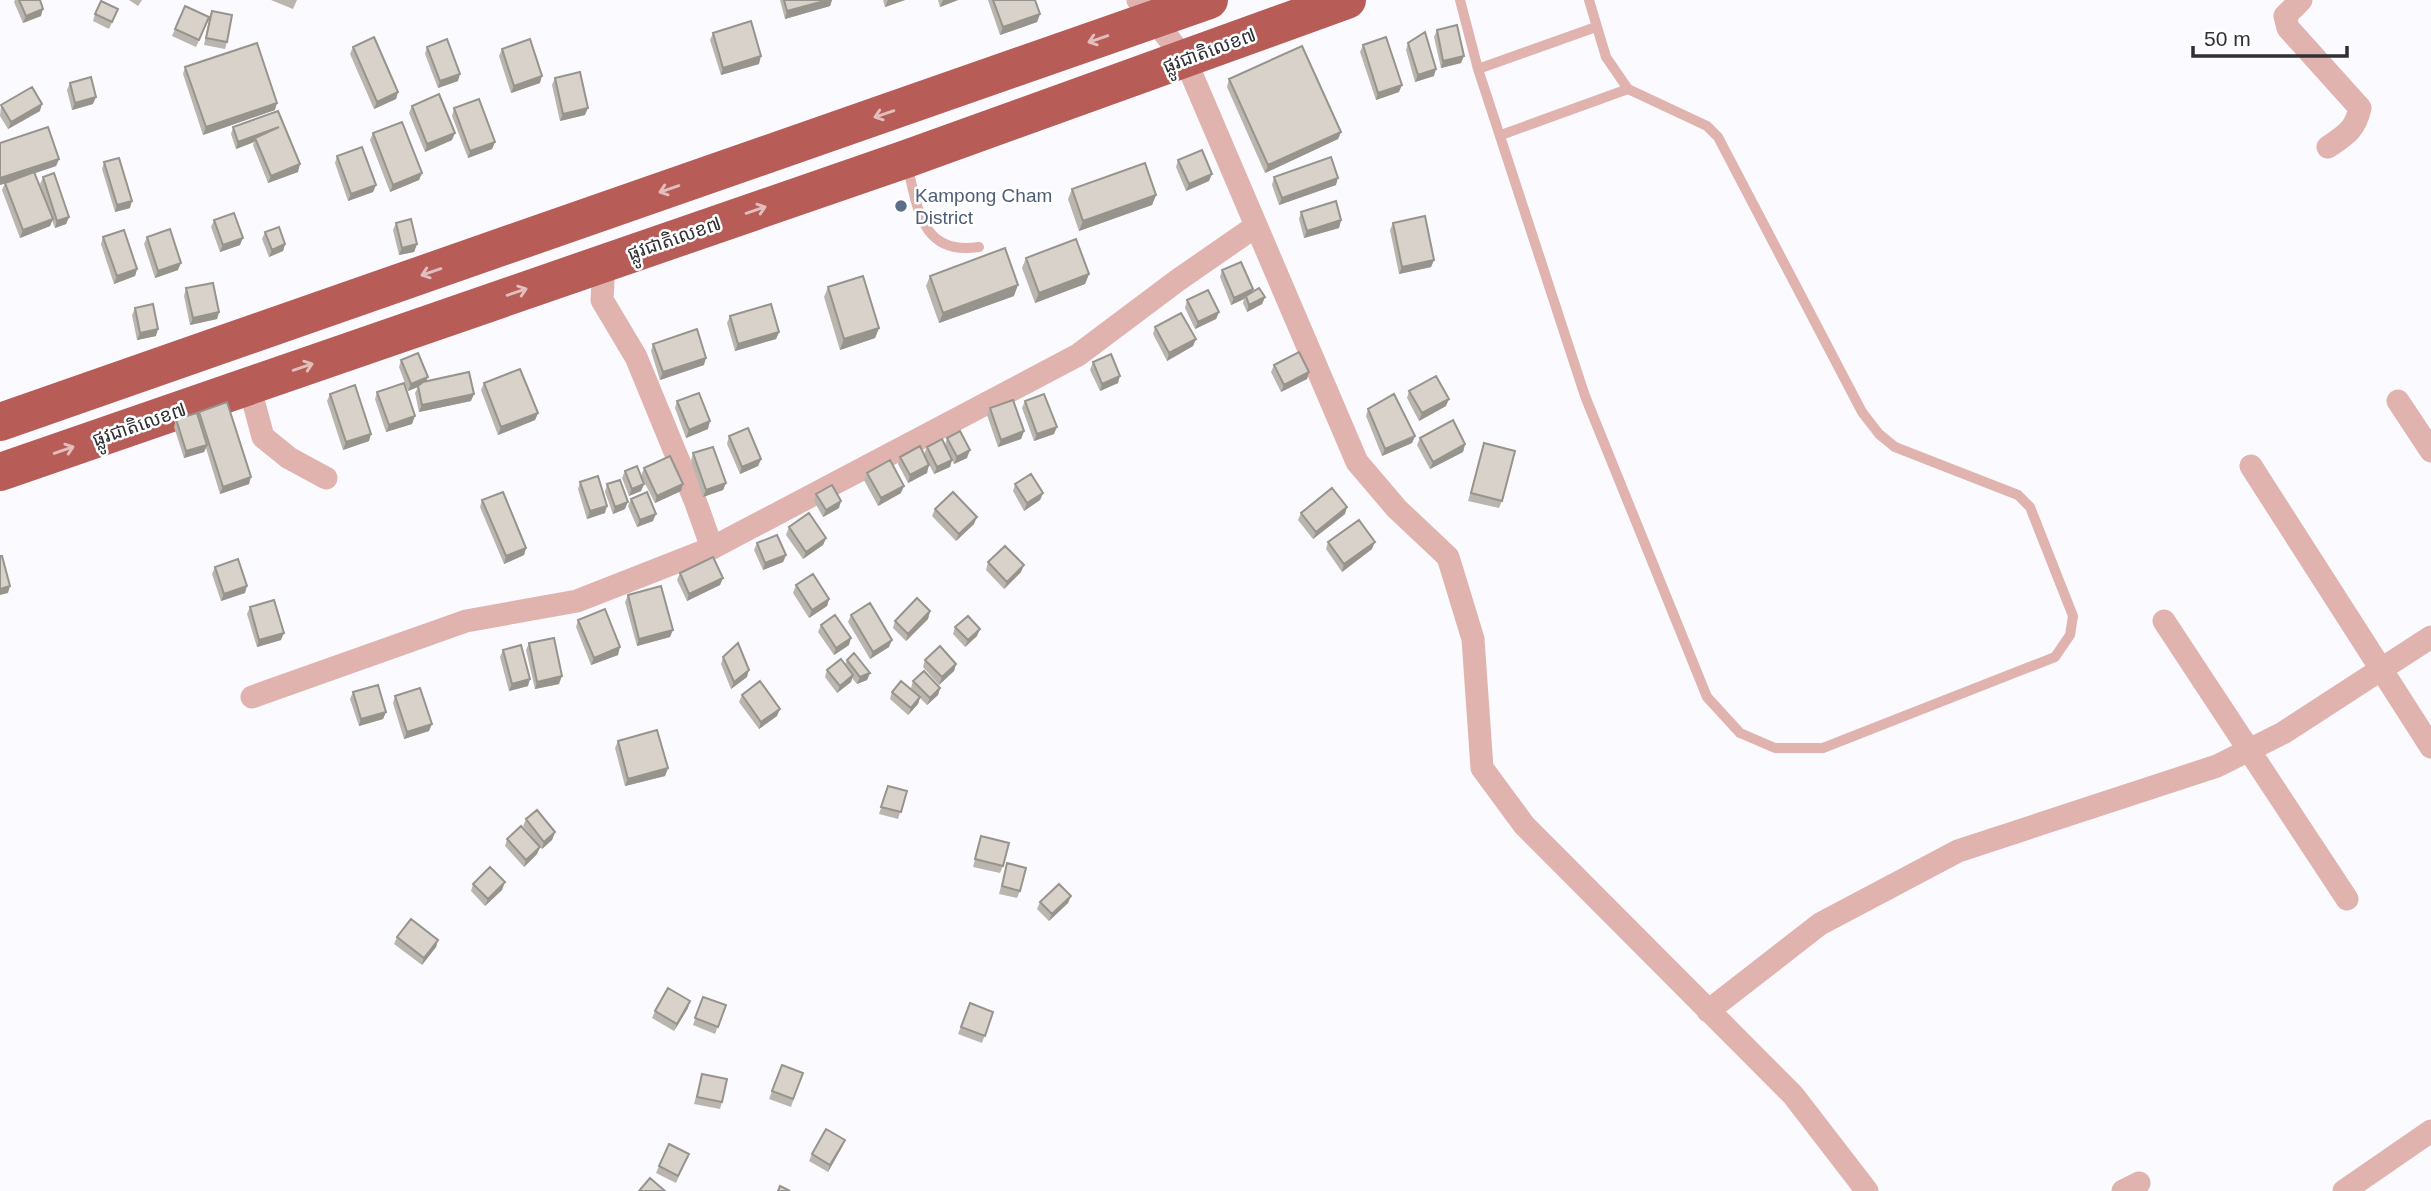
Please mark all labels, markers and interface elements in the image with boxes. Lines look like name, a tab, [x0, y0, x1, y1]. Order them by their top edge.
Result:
scale bar	[2193, 14, 2347, 58]
street label: ផ្លូវជាតិលេខ៧	[1160, 24, 1261, 83]
text: 50 m	[2204, 27, 2251, 50]
one-way arrow	[1088, 34, 1110, 46]
one-way arrow	[873, 109, 895, 121]
one-way arrow	[658, 184, 680, 196]
place label: Kampong Cham District	[915, 185, 1052, 228]
marker: Kampong Cham District	[893, 198, 909, 214]
one-way arrow	[744, 203, 766, 215]
street label: ផ្លូវជាតិលេខ៧	[624, 213, 726, 271]
one-way arrow	[420, 267, 442, 279]
one-way arrow	[506, 285, 528, 297]
one-way arrow	[291, 360, 313, 372]
street label: ផ្លូវជាតិលេខ៧	[89, 399, 191, 457]
one-way arrow	[53, 443, 75, 455]

